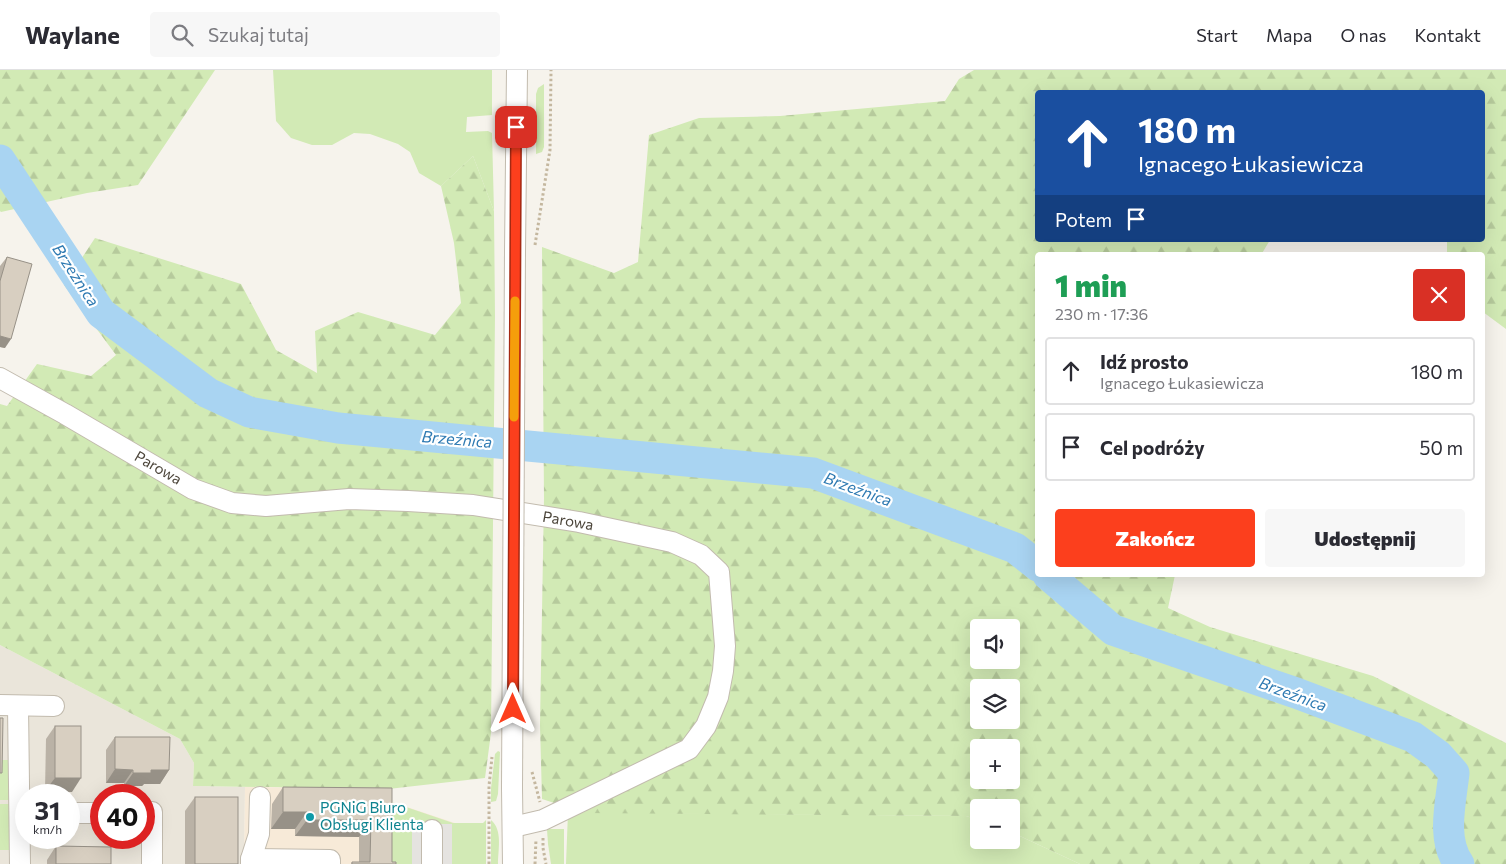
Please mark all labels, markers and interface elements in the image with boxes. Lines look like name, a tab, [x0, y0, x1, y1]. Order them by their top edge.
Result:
search box	[150, 12, 500, 57]
text: Waylane	[25, 20, 120, 49]
icon: search	[168, 21, 196, 49]
text: Szukaj tutaj	[208, 23, 309, 46]
text: Start	[1196, 24, 1238, 46]
text: Mapa	[1266, 24, 1312, 46]
text: O nas	[1340, 24, 1387, 46]
text: Kontakt	[1415, 24, 1481, 46]
pin	[495, 106, 537, 148]
text: 180 m	[1138, 107, 1236, 150]
icon: ahead	[1055, 110, 1120, 175]
icon: arrive	[502, 113, 530, 141]
text: Ignacego Łukasiewicza	[1138, 150, 1364, 177]
icon: arrive	[1122, 205, 1150, 233]
text: Potem	[1055, 208, 1112, 231]
water label: Brzeźnica	[49, 240, 104, 310]
text: 1 min	[1055, 266, 1127, 303]
button: close	[1413, 269, 1465, 321]
text: 230 m · 17:36	[1055, 304, 1148, 323]
text: Idź prosto	[1100, 350, 1189, 373]
icon: ahead	[1057, 357, 1085, 385]
text: 180 m	[1411, 360, 1463, 383]
text: Ignacego Łukasiewicza	[1100, 373, 1264, 392]
water label: Brzeźnica	[421, 426, 493, 451]
icon: arrive	[1057, 433, 1085, 461]
text: Cel podróży	[1100, 436, 1205, 459]
text: 50 m	[1419, 436, 1463, 459]
street label: Parowa	[132, 446, 185, 488]
water label: Brzeźnica	[822, 468, 895, 510]
street label: Parowa	[541, 507, 595, 533]
button: Zakończ	[1055, 509, 1255, 567]
button: Udostępnij	[1265, 509, 1465, 567]
map controls	[970, 619, 1020, 849]
button: sound	[970, 619, 1020, 669]
water label: Brzeźnica	[1257, 673, 1330, 715]
button: layers	[970, 679, 1020, 729]
position arrow	[486, 682, 538, 734]
button: +	[970, 739, 1020, 789]
speed limit sign: 40	[90, 784, 155, 849]
text: 31	[35, 795, 60, 825]
place label: PGNiG Biuro Obsługi Klienta	[320, 798, 424, 833]
button: −	[970, 799, 1020, 849]
marker: PGNiG Biuro Obsługi Klienta	[304, 811, 316, 823]
text: km/h	[33, 822, 62, 836]

